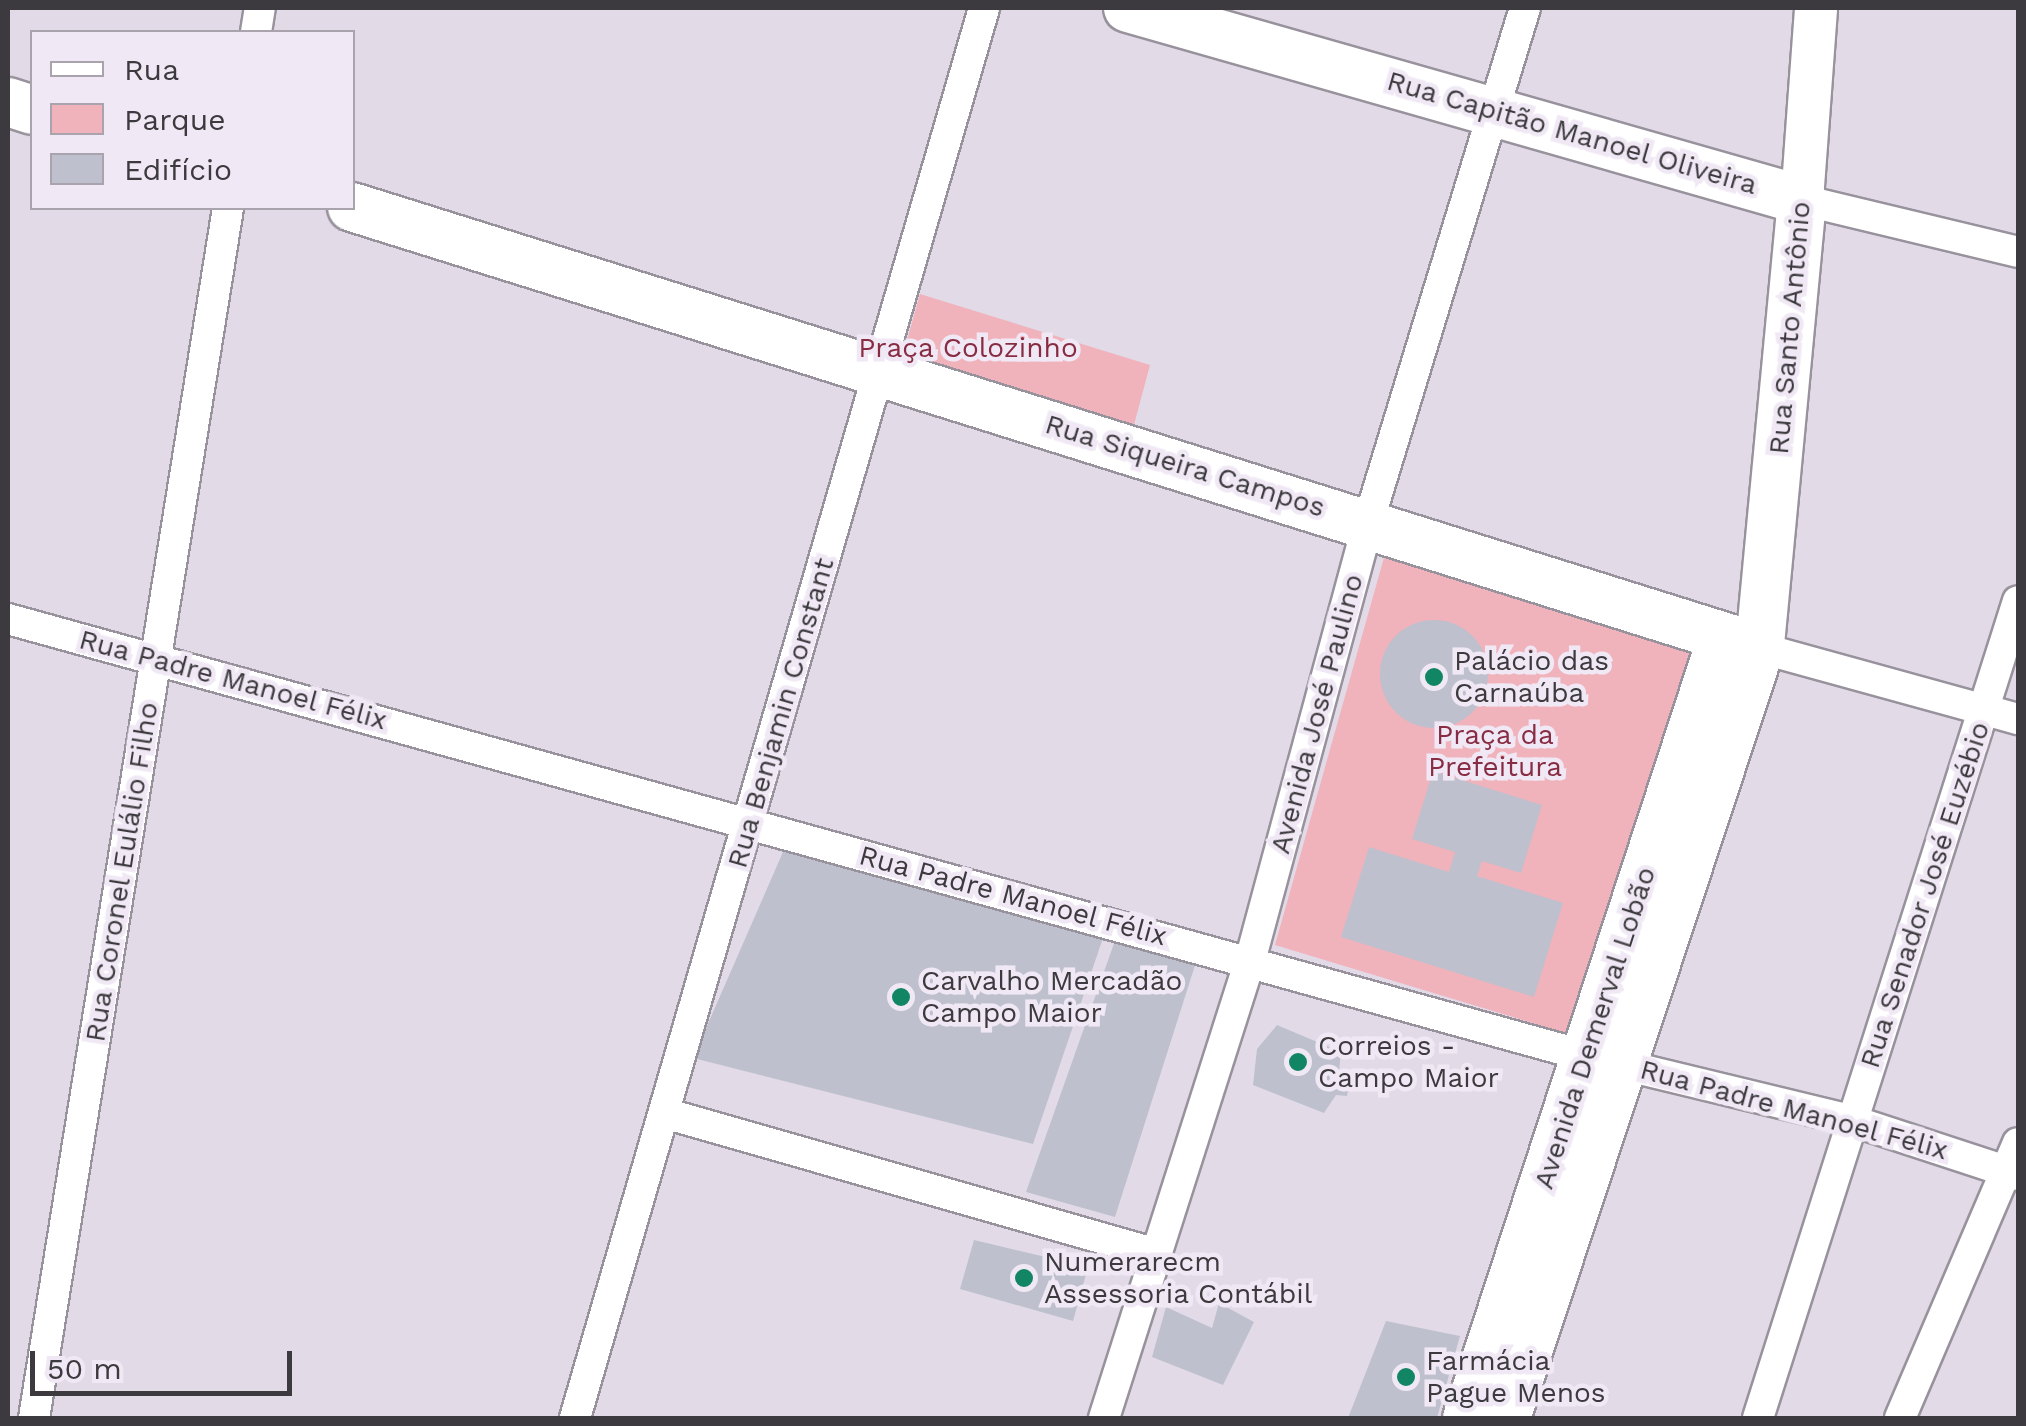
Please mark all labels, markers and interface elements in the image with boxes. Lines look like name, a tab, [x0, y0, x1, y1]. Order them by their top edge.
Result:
legend	[30, 30, 355, 210]
text: Rua	[124, 52, 179, 87]
street label: Rua Capitão Manoel Oliveira	[1382, 64, 1762, 202]
text: Parque	[124, 102, 226, 137]
text: Edifício	[124, 152, 232, 187]
street label: Rua Santo Antônio	[1762, 199, 1818, 457]
park label: Praça Colozinho	[858, 331, 1078, 365]
street label: Rua Siqueira Campos	[1040, 407, 1330, 525]
street label: Rua Benjamin Constant	[721, 554, 841, 872]
street label: Avenida José Paulino	[1263, 570, 1371, 858]
street label: Rua Padre Manoel Félix	[75, 623, 391, 737]
place label: Palácio das Carnaúba	[1454, 644, 1609, 710]
marker: Palácio das Carnaúba	[1423, 666, 1445, 688]
street label: Rua Coronel Eulálio Filho	[78, 699, 166, 1045]
street label: Rua Senador José Euzébio	[1853, 717, 1997, 1073]
park label: Praça da Prefeitura	[1428, 718, 1562, 784]
street label: Rua Padre Manoel Félix	[855, 839, 1171, 953]
street label: Avenida Demerval Lobão	[1527, 862, 1663, 1194]
place label: Carvalho Mercadão Campo Maior	[921, 964, 1182, 1030]
marker: Carvalho Mercadão Campo Maior	[890, 986, 912, 1008]
place label: Correios - Campo Maior	[1318, 1029, 1499, 1095]
marker: Correios - Campo Maior	[1287, 1051, 1309, 1073]
street label: Rua Padre Manoel Félix	[1636, 1053, 1952, 1167]
place label: Numerarecm Assessoria Contábil	[1044, 1245, 1313, 1311]
marker: Numerarecm Assessoria Contábil	[1013, 1267, 1035, 1289]
scale bar	[35, 1331, 298, 1393]
place label: Farmácia Pague Menos	[1426, 1344, 1606, 1410]
text: 50 m	[47, 1351, 122, 1386]
marker: Farmácia Pague Menos	[1395, 1366, 1417, 1388]

